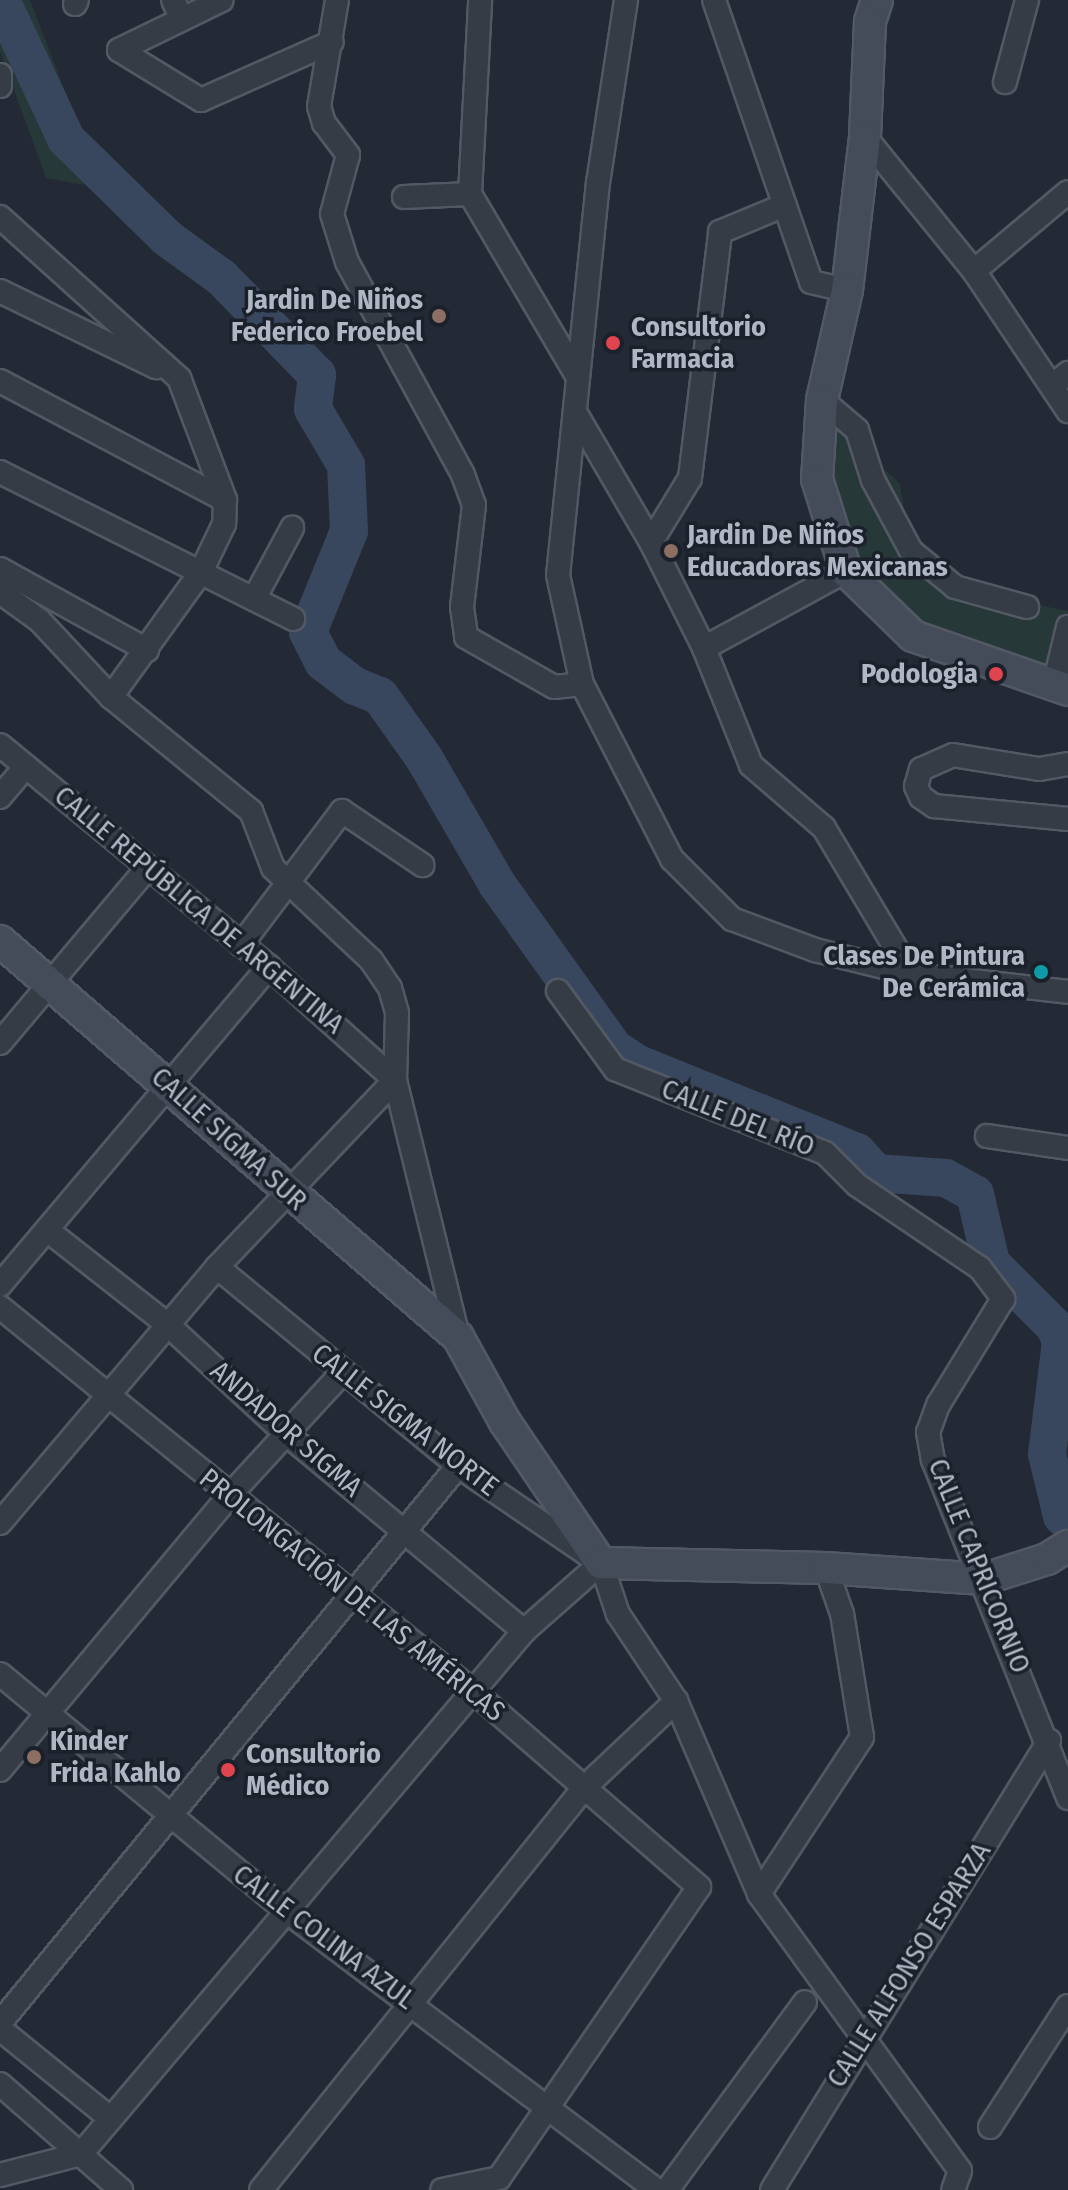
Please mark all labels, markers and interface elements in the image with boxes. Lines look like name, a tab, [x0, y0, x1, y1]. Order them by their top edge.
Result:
place label: Jardin De Niños Federico Froebel	[231, 283, 423, 349]
marker: Jardin De Niños Federico Froebel	[430, 307, 448, 325]
place label: Consultorio Farmacia	[631, 310, 766, 376]
marker: Consultorio Farmacia	[602, 332, 624, 354]
place label: Jardin De Niños Educadoras Mexicanas	[687, 518, 948, 584]
marker: Jardin De Niños Educadoras Mexicanas	[662, 542, 680, 560]
place label: Podologia	[861, 657, 978, 691]
marker: Podologia	[985, 663, 1007, 685]
street label: CALLE REPÚBLICA DE ARGENTINA	[47, 779, 351, 1041]
place label: Clases De Pintura De Cerámica	[823, 939, 1025, 1005]
marker: Clases De Pintura De Cerámica	[1032, 963, 1050, 981]
street label: CALLE SIGMA SUR	[144, 1060, 314, 1218]
street label: CALLE DEL RÍO	[657, 1072, 819, 1164]
street label: CALLE SIGMA NORTE	[305, 1337, 505, 1503]
street label: ANDADOR SIGMA	[203, 1354, 369, 1504]
street label: CALLE CAPRICORNIO	[921, 1454, 1037, 1678]
street label: PROLONGACIÓN DE LAS AMÉRICAS	[193, 1461, 511, 1729]
place label: Kinder Frida Kahlo	[50, 1724, 181, 1790]
place label: Consultorio Médico	[246, 1737, 381, 1803]
marker: Kinder Frida Kahlo	[25, 1748, 43, 1766]
marker: Consultorio Médico	[217, 1759, 239, 1781]
street label: CALLE ALFONSO ESPARZA	[820, 1836, 998, 2094]
street label: CALLE COLINA AZUL	[226, 1858, 422, 2016]

